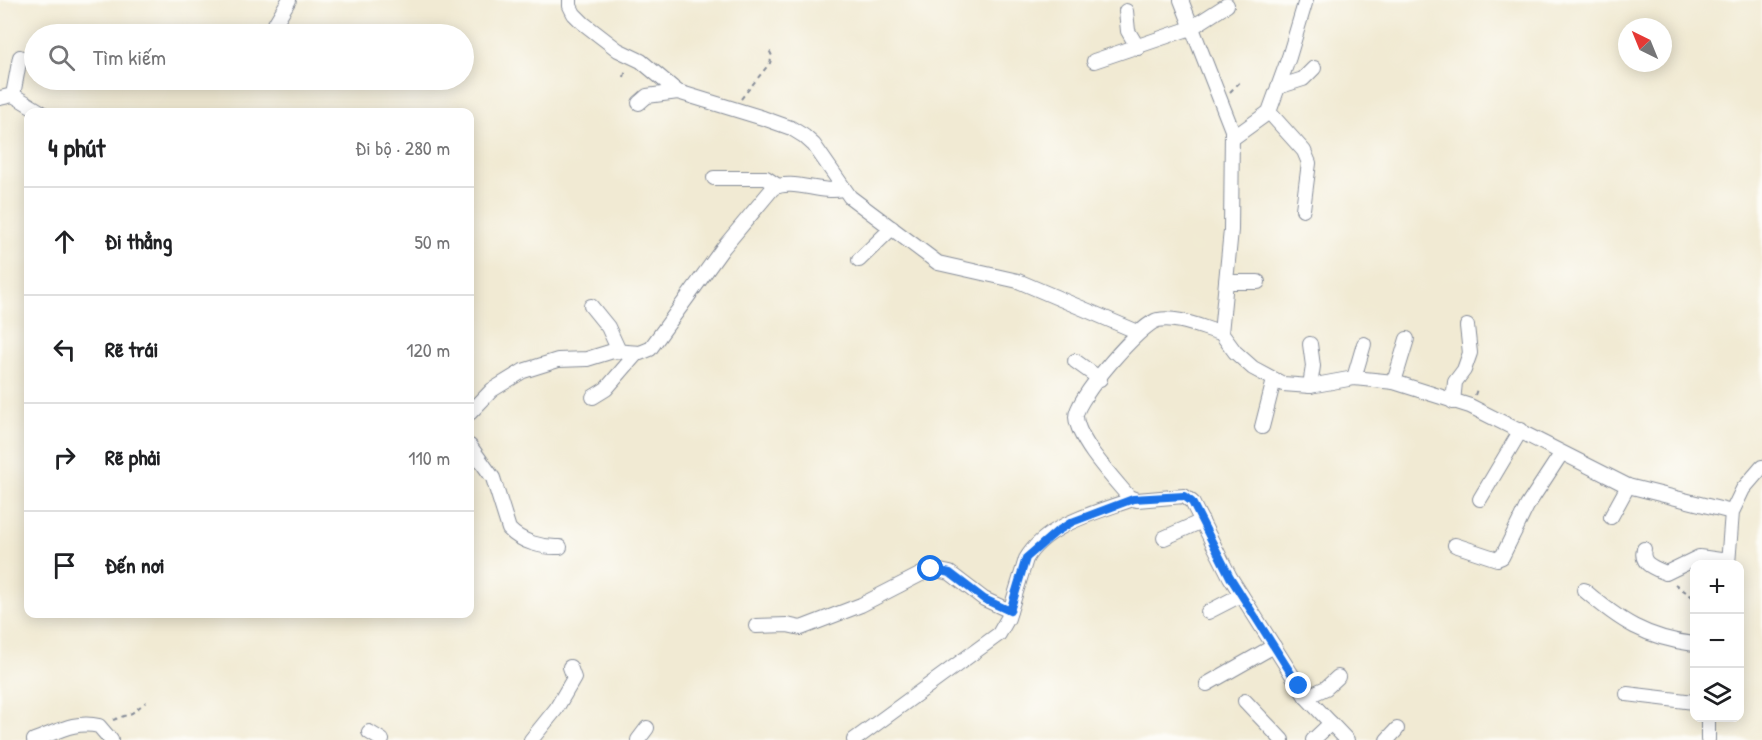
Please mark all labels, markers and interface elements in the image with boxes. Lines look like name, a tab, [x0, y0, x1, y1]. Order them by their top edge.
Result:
north arrow	[1618, 18, 1672, 72]
search box	[24, 24, 474, 90]
icon: search	[45, 41, 78, 74]
text: Tìm kiếm	[93, 42, 166, 72]
text: 4 phút	[48, 130, 105, 165]
text: Đi bộ · 280 m	[355, 134, 450, 161]
icon: ahead	[48, 225, 81, 258]
text: Đi thẳng	[105, 226, 172, 256]
text: 50 m	[414, 228, 450, 255]
icon: left	[48, 333, 81, 366]
text: Rẽ trái	[105, 334, 158, 364]
text: 120 m	[406, 336, 450, 363]
icon: right	[48, 441, 81, 474]
text: Rẽ phải	[105, 442, 161, 472]
text: 110 m	[408, 444, 450, 471]
icon: arrive	[48, 549, 81, 582]
text: Đến nơi	[105, 550, 165, 580]
route start	[917, 555, 943, 581]
map controls	[1690, 560, 1744, 722]
button: +	[1690, 560, 1744, 614]
button: −	[1690, 614, 1744, 668]
button: layers	[1690, 668, 1744, 722]
route end	[1285, 672, 1311, 698]

